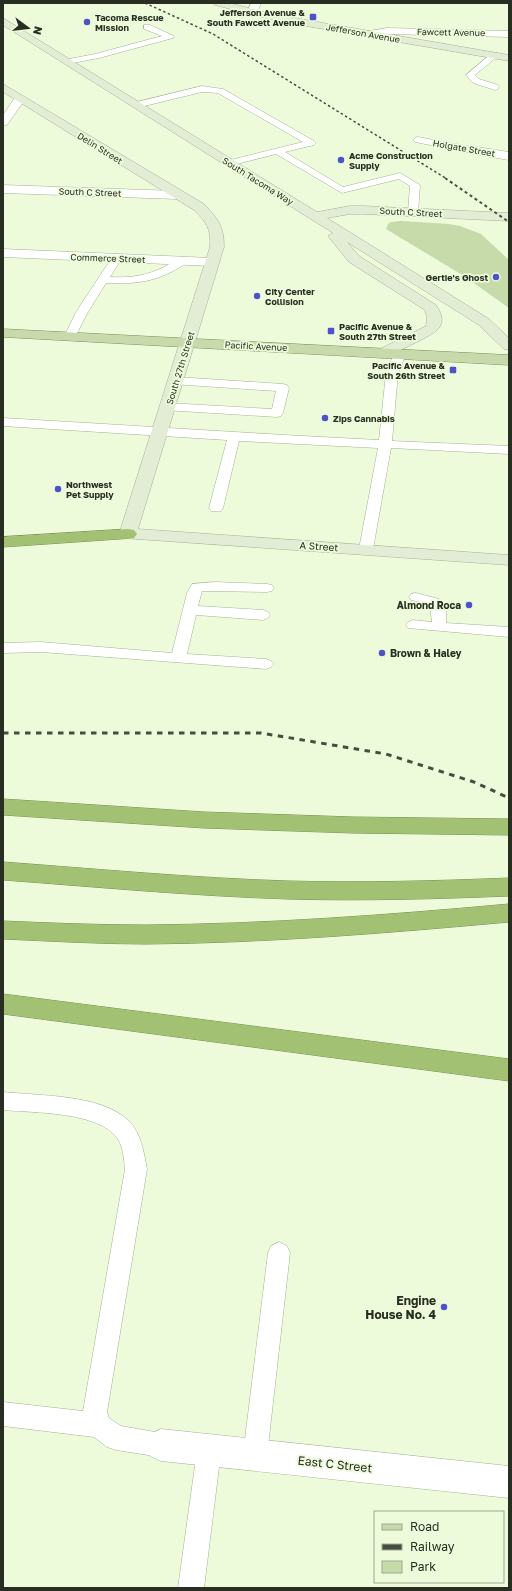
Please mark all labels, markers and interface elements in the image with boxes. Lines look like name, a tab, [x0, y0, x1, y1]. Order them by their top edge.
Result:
place label: Jefferson Avenue & South Fawcett Avenue	[207, 7, 306, 28]
north arrow	[8, 8, 48, 48]
place label: Tacoma Rescue Mission	[95, 12, 164, 33]
marker: Jefferson Avenue & South Fawcett Avenue	[308, 12, 318, 22]
marker: Tacoma Rescue Mission	[82, 17, 92, 27]
street label: Jefferson Avenue	[325, 21, 401, 45]
text: N	[31, 25, 46, 36]
street label: Fawcett Avenue	[417, 26, 485, 38]
street label: Delin Street	[75, 130, 125, 166]
street label: Holgate Street	[432, 137, 496, 159]
place label: Acme Construction Supply	[349, 150, 433, 171]
street label: South Tacoma Way	[220, 155, 296, 207]
marker: Acme Construction Supply	[336, 155, 346, 165]
street label: South C Street	[58, 185, 122, 199]
street label: South C Street	[379, 205, 443, 219]
street label: Commerce Street	[70, 251, 146, 265]
place label: Gertie's Ghost	[426, 272, 488, 283]
marker: Gertie's Ghost	[491, 272, 501, 282]
place label: City Center Collision	[265, 286, 315, 307]
marker: City Center Collision	[252, 291, 262, 301]
place label: Pacific Avenue & South 27th Street	[339, 321, 416, 342]
marker: Pacific Avenue & South 27th Street	[326, 326, 336, 336]
street label: South 27th Street	[164, 330, 196, 406]
street label: Pacific Avenue	[224, 339, 288, 353]
place label: Pacific Avenue & South 26th Street	[367, 360, 446, 381]
marker: Pacific Avenue & South 26th Street	[448, 365, 458, 375]
marker: Zips Cannabis	[320, 413, 330, 423]
place label: Zips Cannabis	[333, 413, 395, 424]
place label: Northwest Pet Supply	[66, 479, 114, 500]
marker: Northwest Pet Supply	[53, 484, 63, 494]
street label: A Street	[299, 539, 339, 553]
place label: Almond Roca	[397, 599, 461, 611]
marker: Almond Roca	[464, 600, 474, 610]
place label: Brown & Haley	[390, 647, 462, 659]
marker: Brown & Haley	[377, 648, 387, 658]
place label: Engine House No. 4	[365, 1293, 436, 1322]
marker: Engine House No. 4	[439, 1302, 449, 1312]
street label: East C Street	[297, 1453, 373, 1475]
legend	[374, 1511, 504, 1583]
text: Road	[410, 1519, 439, 1534]
text: Railway	[410, 1539, 455, 1554]
text: Park	[410, 1559, 436, 1574]

